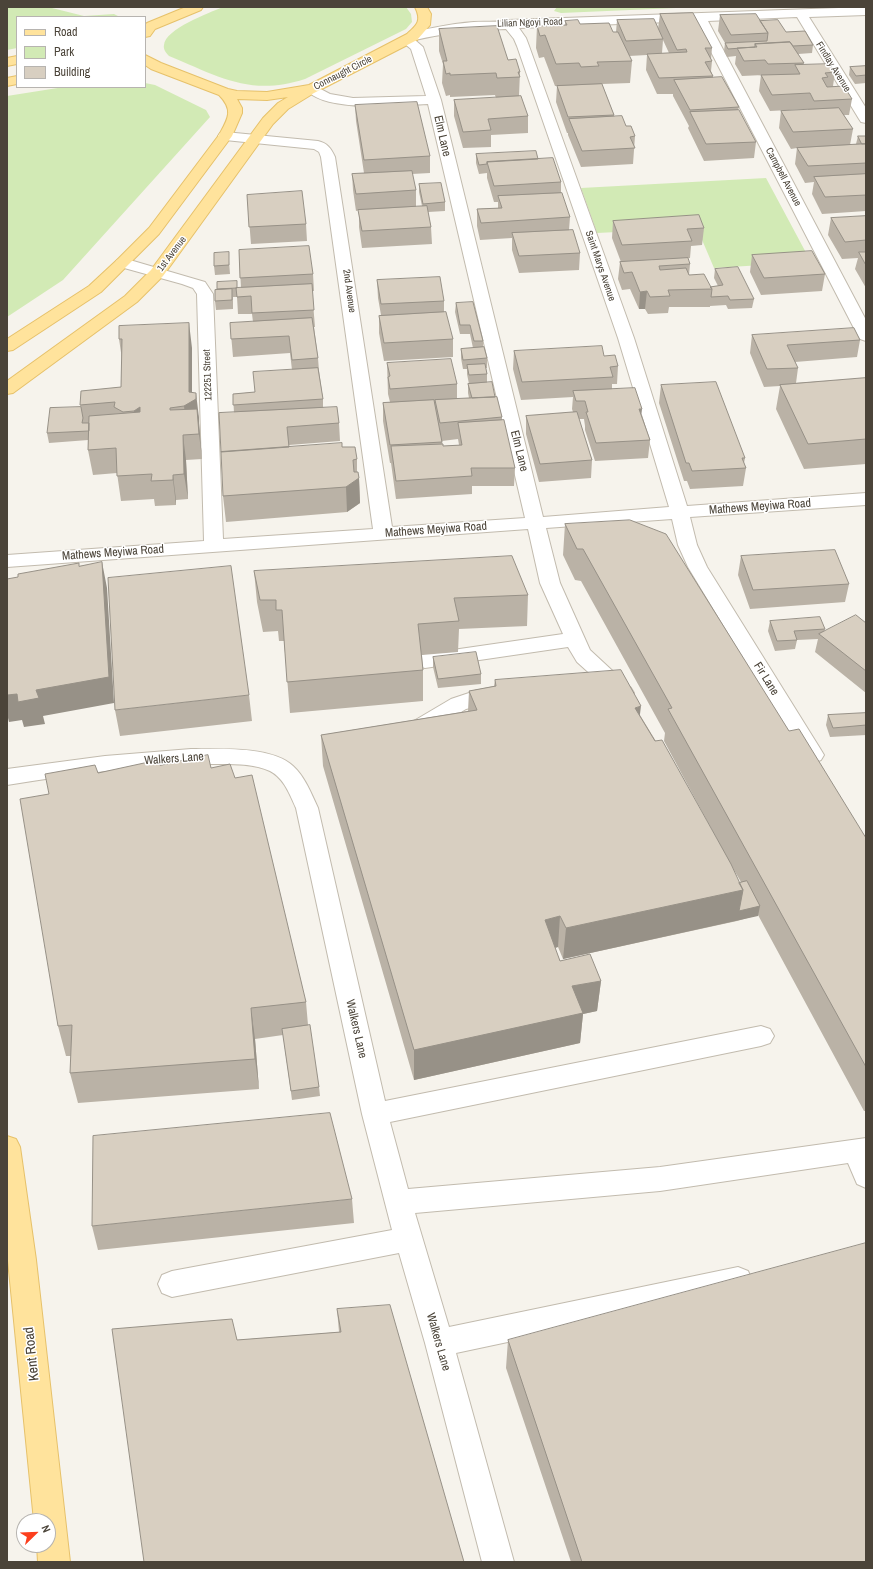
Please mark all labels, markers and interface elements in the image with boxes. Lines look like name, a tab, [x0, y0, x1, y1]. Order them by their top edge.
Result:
legend	[16, 16, 146, 88]
street label: Lilian Ngoyi Road	[497, 16, 563, 30]
text: Road	[54, 24, 78, 40]
street label: Findlay Avenue	[813, 40, 853, 94]
text: Park	[54, 44, 74, 60]
street label: Connaught Circle	[312, 53, 374, 93]
text: Building	[54, 64, 90, 80]
street label: Elm Lane	[430, 114, 454, 158]
street label: Campbell Avenue	[763, 146, 803, 208]
street label: Saint Marys Avenue	[582, 229, 618, 303]
street label: 1st Avenue	[155, 234, 189, 274]
street label: 2nd Avenue	[340, 269, 358, 313]
street label: 122251 Street	[201, 349, 215, 401]
street label: Elm Lane	[507, 429, 531, 473]
street label: Mathews Meyiwa Road	[708, 496, 812, 518]
street label: Mathews Meyiwa Road	[384, 519, 488, 541]
street label: Mathews Meyiwa Road	[61, 542, 165, 564]
street label: Fir Lane	[750, 660, 782, 698]
street label: Walkers Lane	[144, 750, 204, 768]
street label: Walkers Lane	[342, 998, 370, 1060]
street label: Walkers Lane	[423, 1311, 453, 1373]
street label: Kent Road	[21, 1326, 43, 1382]
north arrow	[16, 1513, 56, 1553]
text: N	[38, 1523, 54, 1534]

